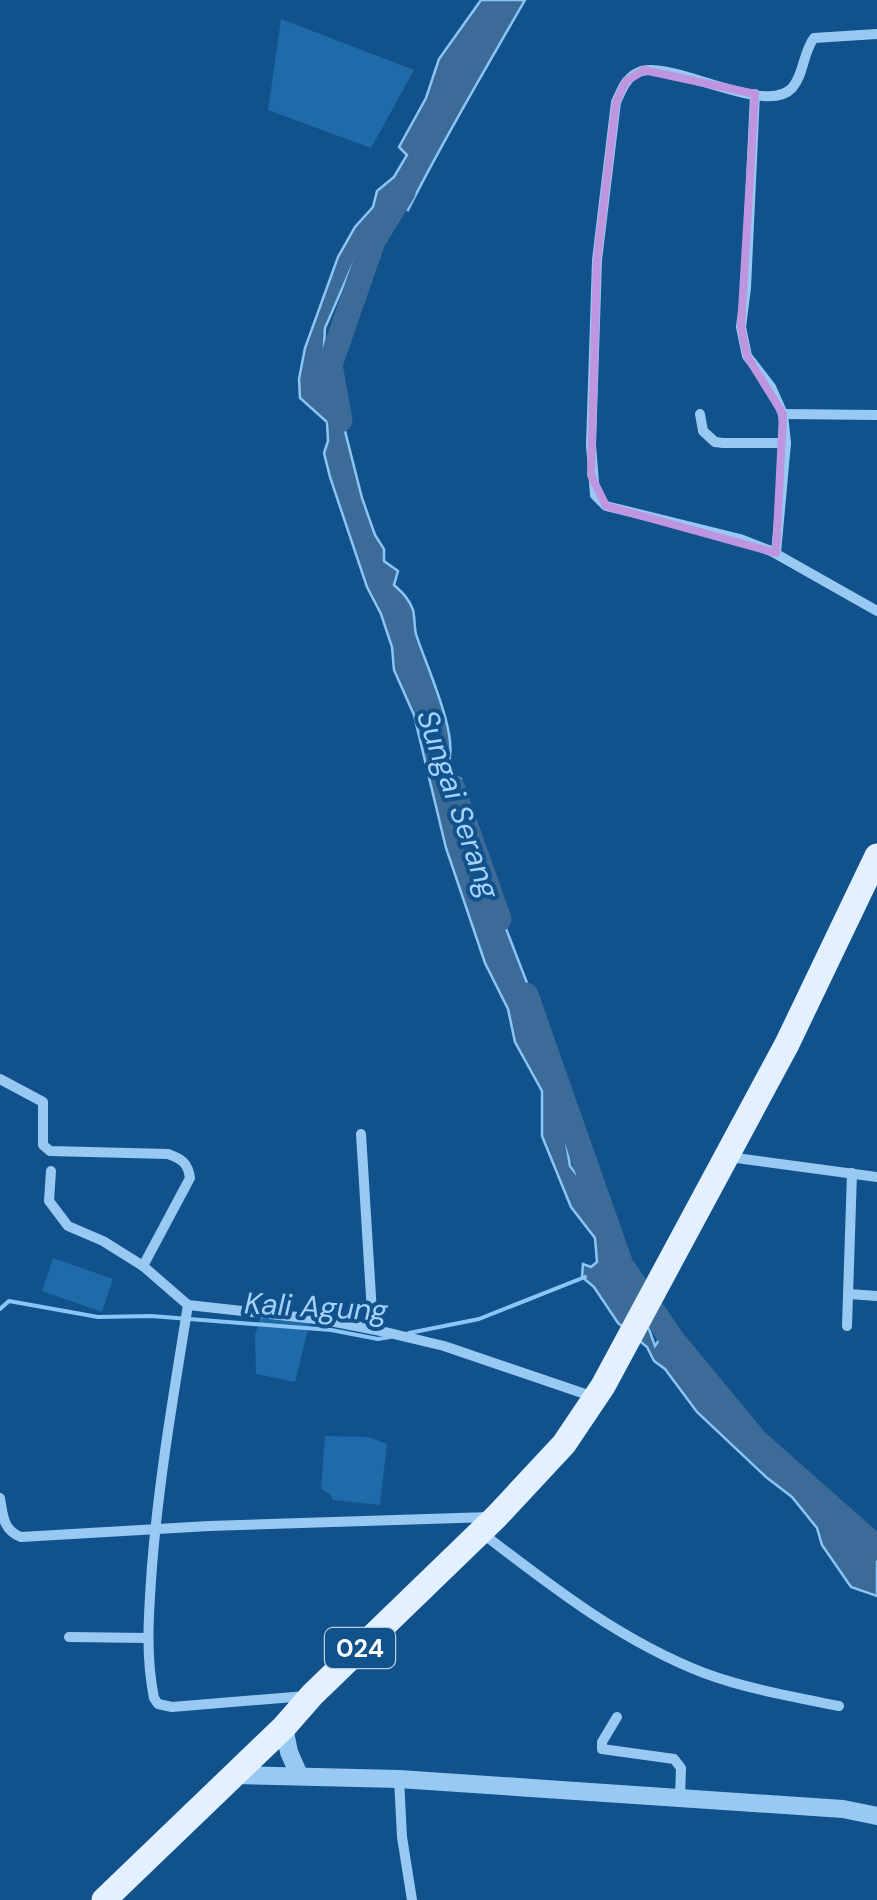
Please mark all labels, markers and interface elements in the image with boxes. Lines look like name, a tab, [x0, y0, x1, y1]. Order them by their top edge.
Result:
water label: Sungai Serang	[408, 704, 509, 905]
water label: Kali Agung	[243, 1283, 390, 1330]
road number: 024	[325, 1628, 395, 1668]

